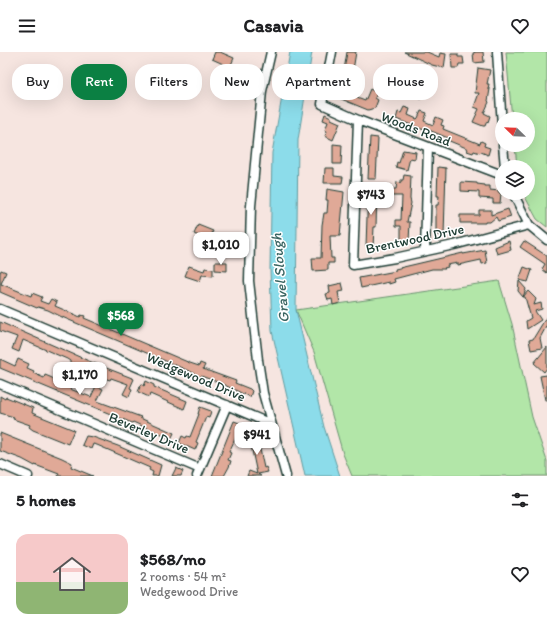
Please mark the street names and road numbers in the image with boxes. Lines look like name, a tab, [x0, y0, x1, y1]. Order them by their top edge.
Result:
street label: Woods Road	[379, 108, 454, 150]
street label: Brentwood Drive	[364, 220, 466, 258]
street label: Wedgewood Drive	[144, 349, 248, 406]
street label: Beverley Drive	[106, 408, 192, 458]

